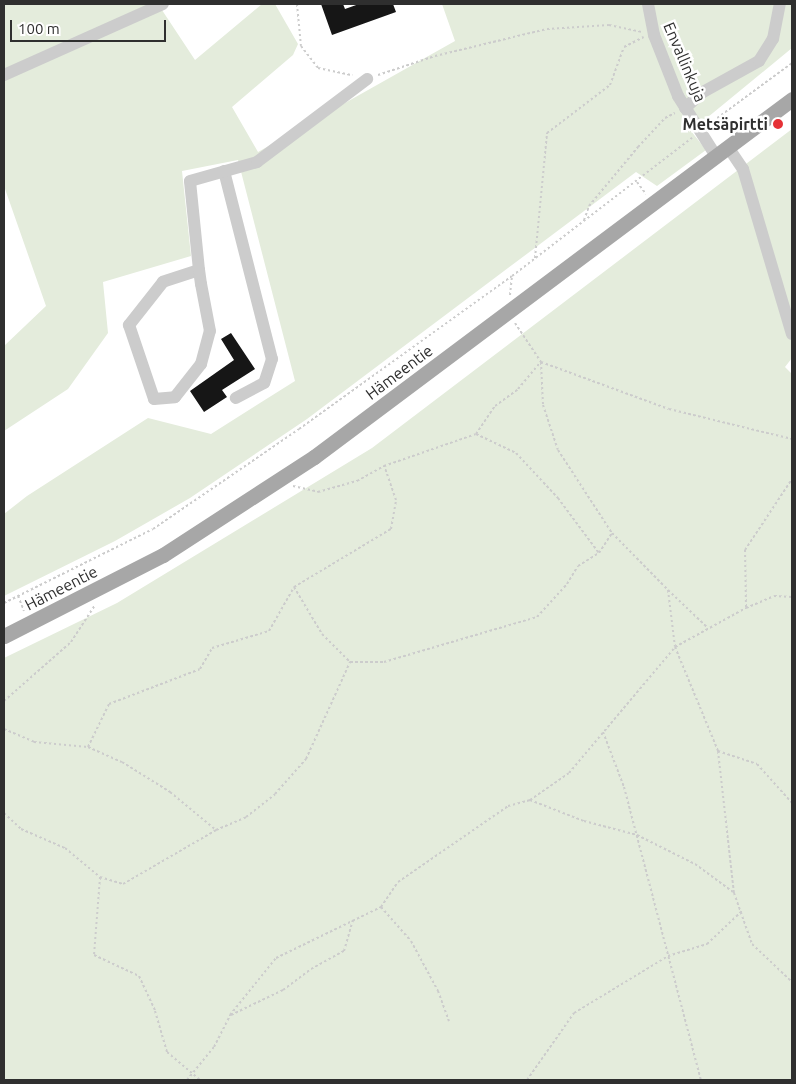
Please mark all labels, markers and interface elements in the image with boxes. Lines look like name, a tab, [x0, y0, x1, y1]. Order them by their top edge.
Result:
scale bar	[12, 10, 169, 42]
street label: Envallinkuja	[660, 19, 710, 105]
text: 100 m	[18, 20, 60, 37]
place label: Metsäpirtti	[683, 114, 768, 134]
marker: Metsäpirtti	[772, 118, 784, 130]
street label: Hämeentie	[362, 341, 436, 403]
street label: Hämeentie	[21, 562, 101, 614]

